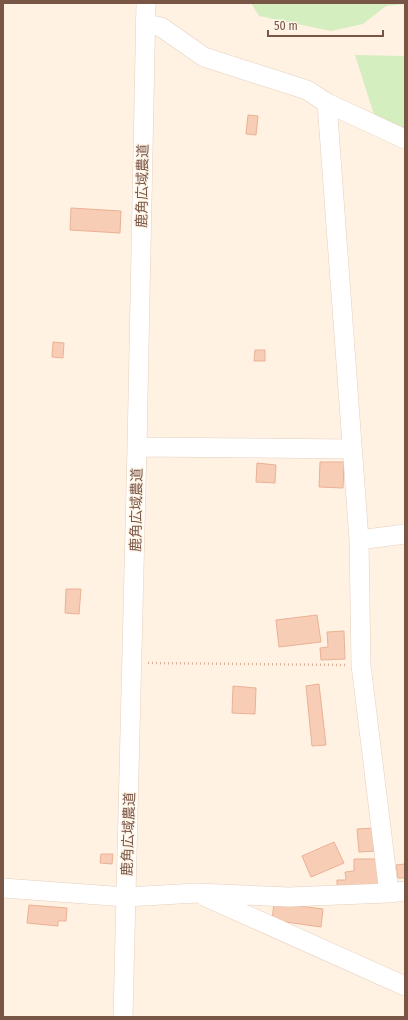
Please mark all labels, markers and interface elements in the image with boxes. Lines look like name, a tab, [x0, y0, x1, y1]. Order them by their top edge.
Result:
scale bar	[268, 12, 383, 38]
text: 50 m	[274, 19, 298, 33]
street label: 鹿角広域農道	[133, 144, 152, 228]
street label: 鹿角広域農道	[127, 468, 146, 552]
street label: 鹿角広域農道	[119, 792, 138, 876]

